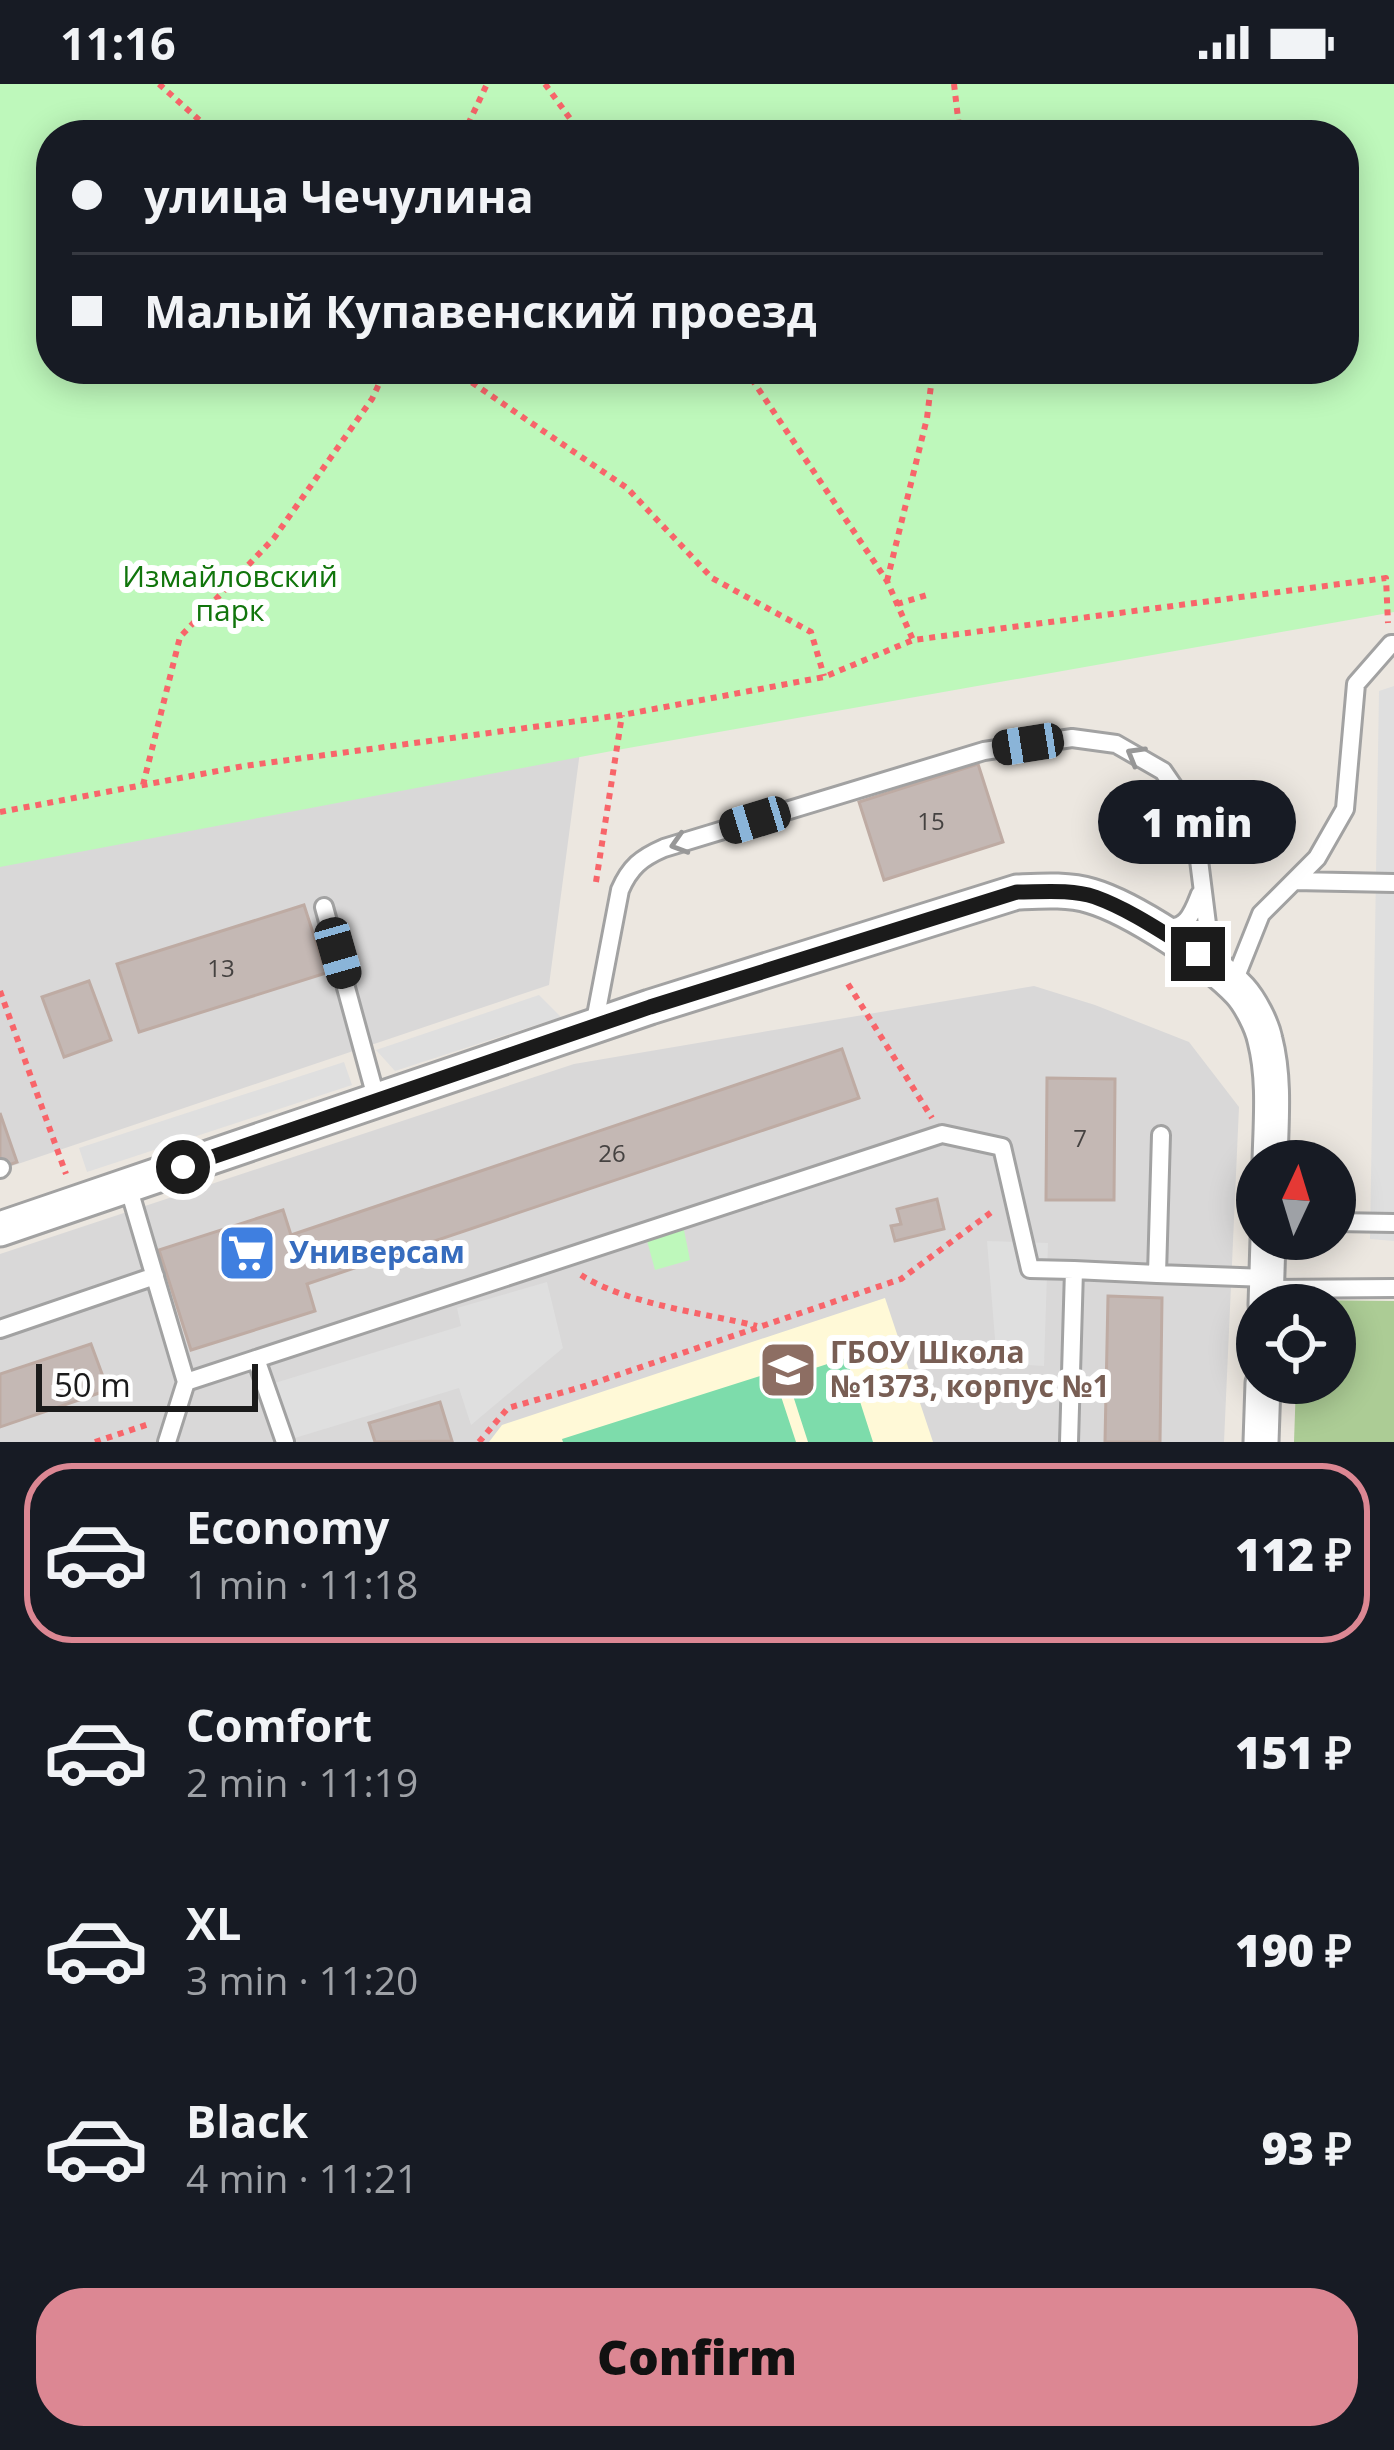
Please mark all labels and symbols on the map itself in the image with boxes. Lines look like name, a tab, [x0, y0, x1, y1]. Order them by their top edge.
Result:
park label: Измайловский парк	[122, 555, 338, 630]
car	[990, 721, 1066, 767]
one-way arrow	[1126, 747, 1148, 770]
callout: 1 min	[1099, 780, 1297, 864]
car	[715, 792, 795, 848]
house number: 15	[917, 804, 945, 837]
one-way arrow	[669, 829, 690, 854]
car	[311, 913, 365, 993]
route end	[1171, 927, 1225, 981]
house number: 13	[207, 951, 235, 984]
house number: 7	[1073, 1121, 1087, 1154]
house number: 26	[598, 1136, 626, 1169]
route start	[156, 1140, 210, 1194]
north arrow	[1236, 1140, 1356, 1260]
supermarket icon: Универсам	[216, 1222, 278, 1284]
place label: Универсам	[289, 1231, 465, 1272]
place label: ГБОУ Школа №1373, корпус №1	[830, 1331, 1110, 1406]
school or university icon: ГБОУ Школа №1373, корпус №1	[757, 1339, 819, 1401]
scale bar	[36, 1358, 258, 1411]

